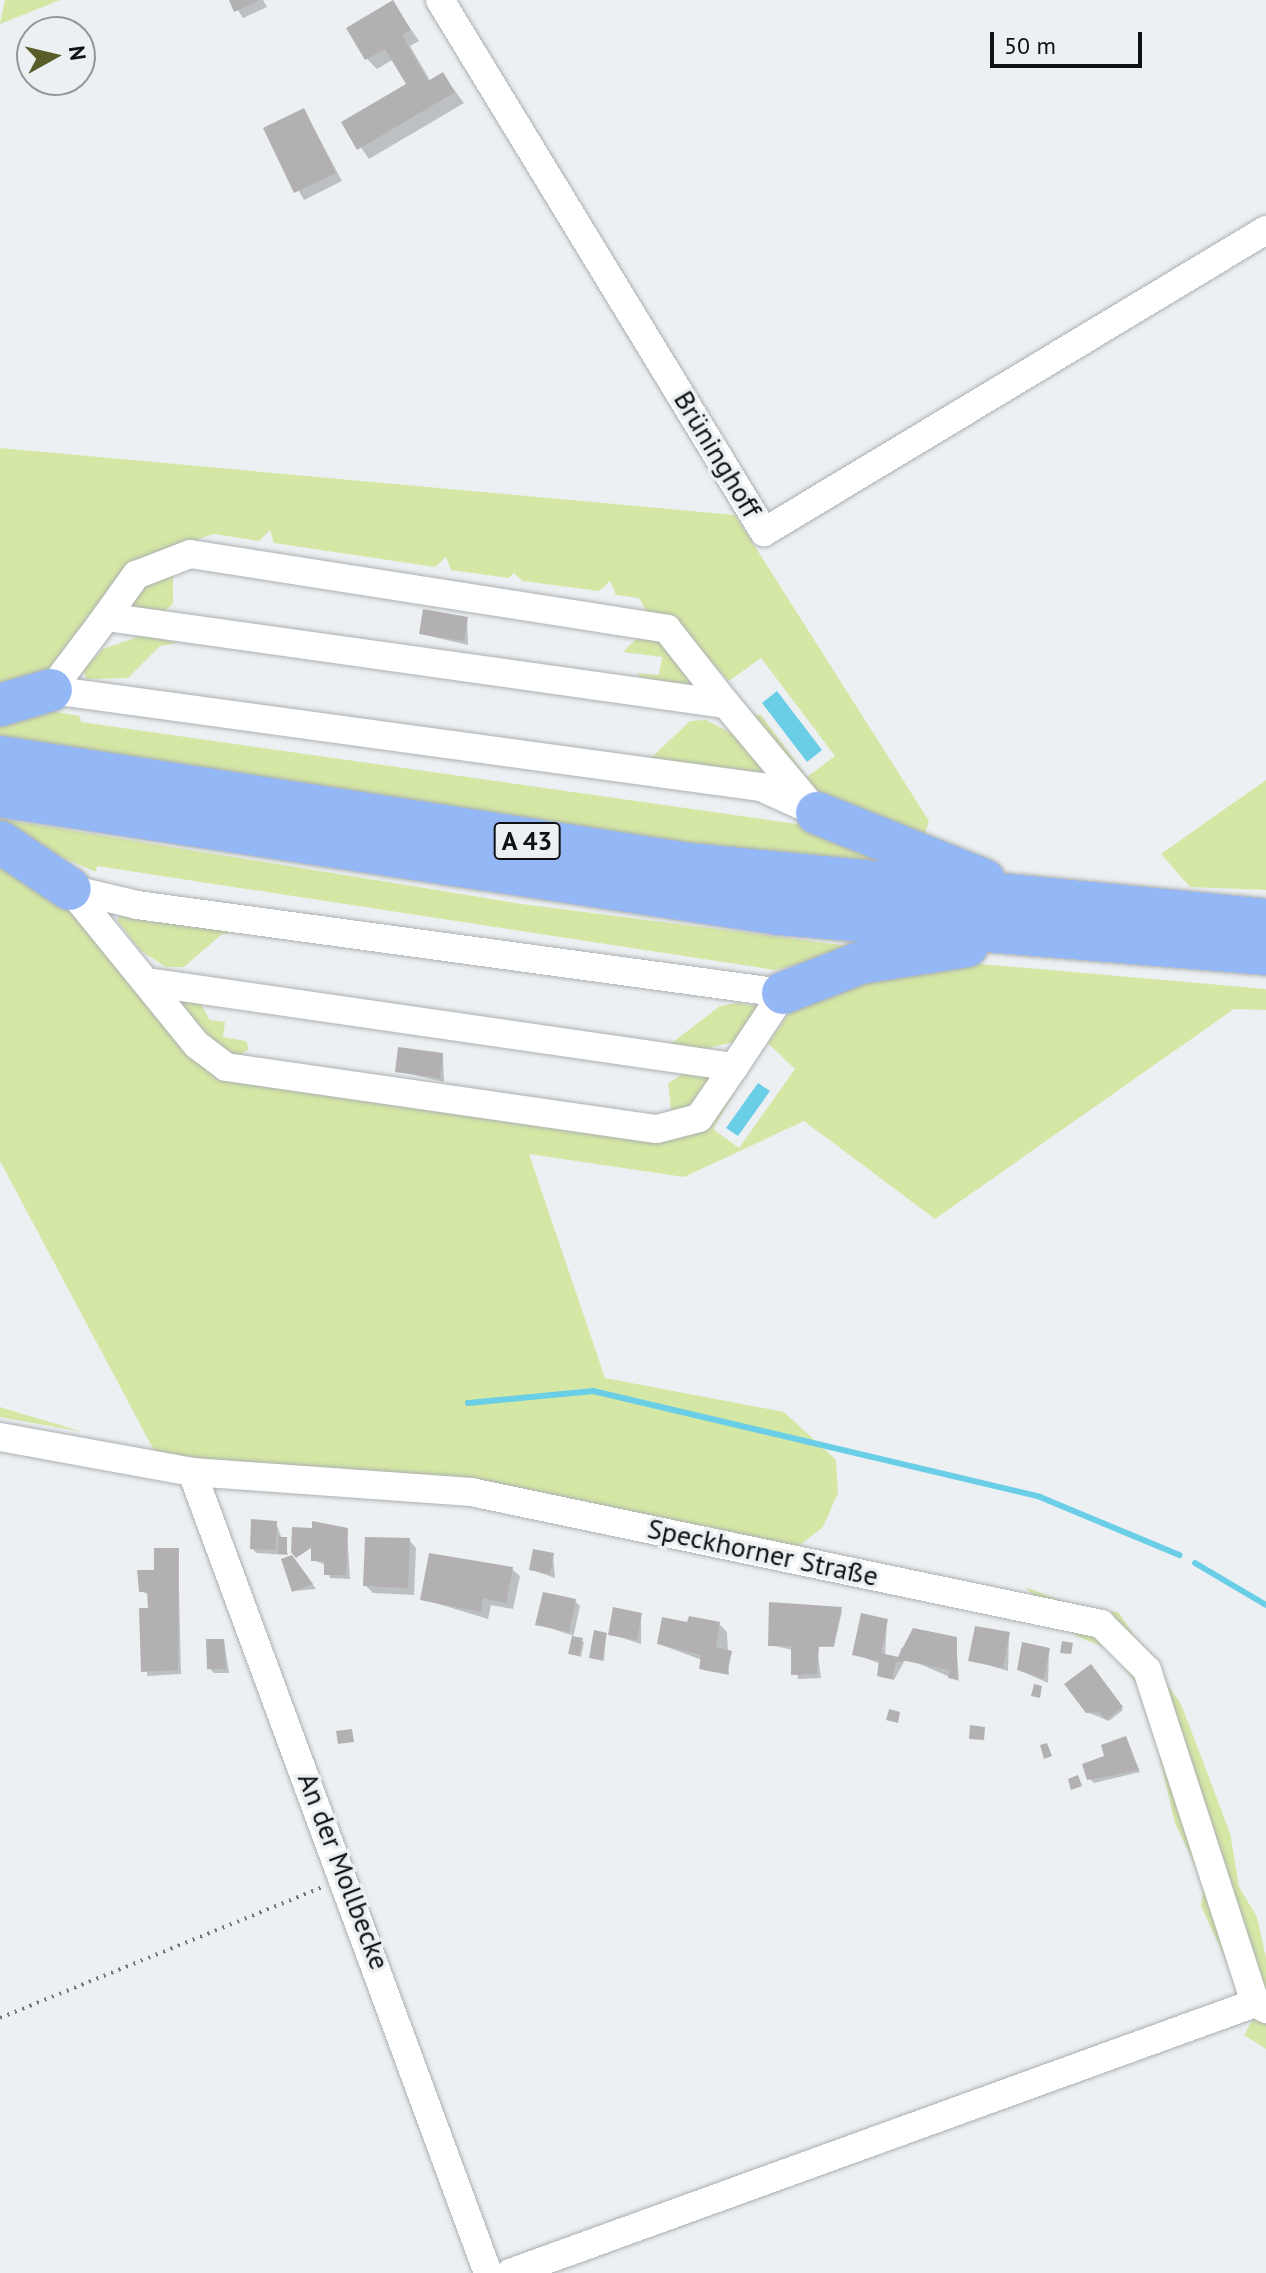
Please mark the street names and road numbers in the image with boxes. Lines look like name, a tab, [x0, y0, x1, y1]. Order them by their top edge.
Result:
street label: Brüninghoff	[667, 384, 769, 524]
road number: A 43	[493, 819, 561, 863]
street label: Speckhorner Straße	[645, 1511, 881, 1593]
street label: An der Mollbecke	[291, 1768, 397, 1974]

